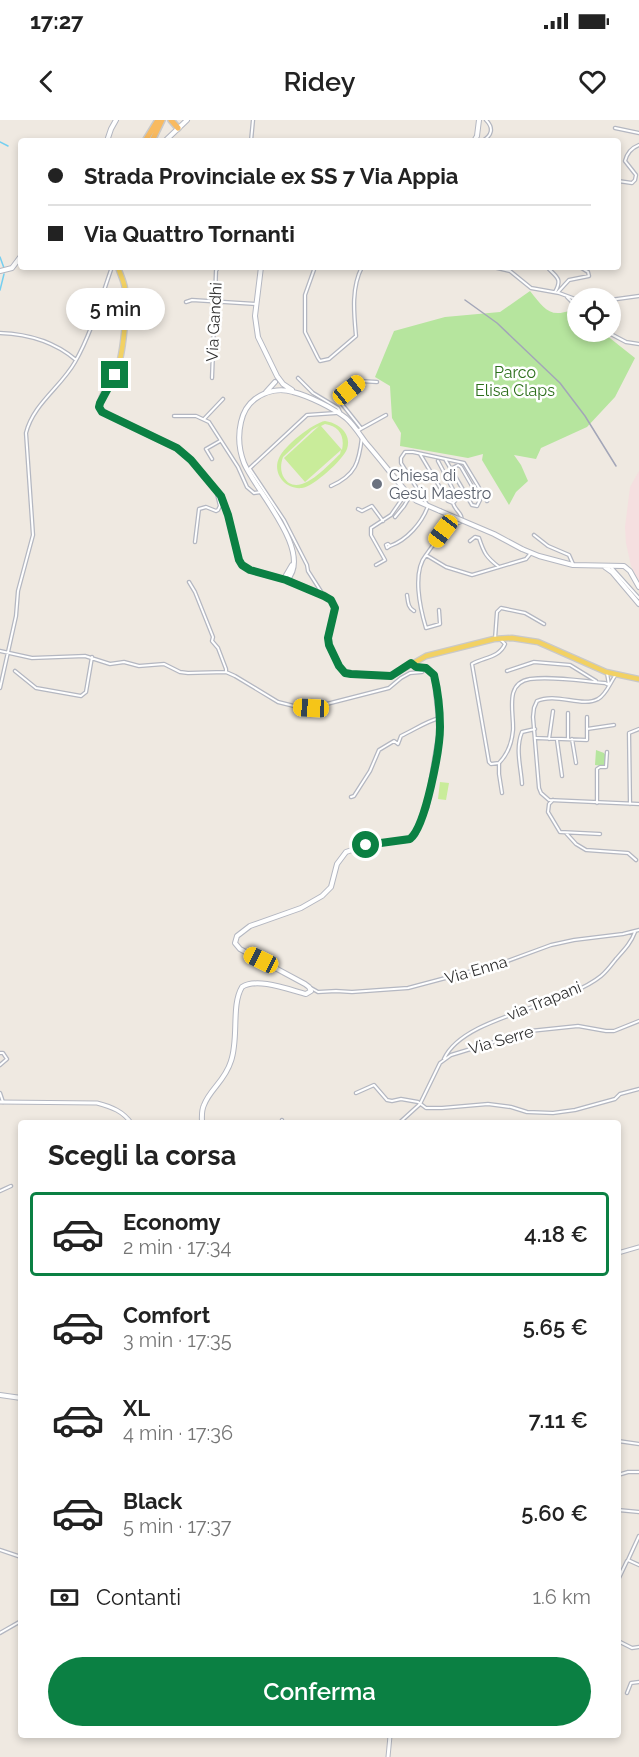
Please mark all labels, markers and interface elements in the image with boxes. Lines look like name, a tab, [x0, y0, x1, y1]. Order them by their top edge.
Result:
text: 17:27	[30, 8, 83, 34]
icon: back	[30, 65, 63, 98]
icon: heart	[576, 65, 609, 98]
text: Ridey	[284, 66, 355, 97]
text: Strada Provinciale ex SS 7 Via Appia	[84, 163, 458, 189]
text: Via Quattro Tornanti	[84, 221, 295, 247]
street label: Via Gandhi	[202, 282, 226, 362]
callout: 5 min	[66, 288, 164, 330]
map controls	[567, 288, 621, 342]
button: locate	[567, 288, 621, 342]
text: 5 min	[90, 297, 141, 321]
route end	[101, 361, 128, 388]
park label: Parco Elisa Claps	[475, 363, 555, 400]
car	[329, 372, 369, 408]
place label: Chiesa di Gesù Maestro	[389, 466, 491, 503]
marker: Chiesa di Gesù Maestro	[370, 477, 384, 491]
car	[425, 511, 461, 551]
car	[293, 698, 329, 718]
route start	[352, 831, 379, 858]
car	[241, 944, 281, 976]
street label: Via Enna	[443, 952, 509, 988]
street label: via Trapani	[504, 978, 584, 1024]
street label: Via Serre	[466, 1022, 536, 1058]
text: Scegli la corsa	[48, 1140, 236, 1171]
icon: car	[51, 1207, 105, 1261]
text: Economy	[123, 1209, 221, 1235]
text: 4.18 €	[524, 1221, 588, 1247]
text: 2 min · 17:34	[123, 1235, 231, 1259]
icon: car	[51, 1300, 105, 1354]
text: Comfort	[123, 1302, 210, 1328]
text: 5.65 €	[523, 1314, 588, 1340]
text: 3 min · 17:35	[123, 1328, 232, 1352]
icon: car	[51, 1393, 105, 1447]
text: XL	[123, 1395, 150, 1421]
text: 7.11 €	[529, 1407, 588, 1433]
text: 4 min · 17:36	[123, 1421, 233, 1445]
icon: car	[51, 1486, 105, 1540]
text: Black	[123, 1488, 182, 1514]
text: 5.60 €	[521, 1500, 588, 1526]
text: 5 min · 17:37	[123, 1514, 232, 1538]
icon: cash	[48, 1581, 81, 1614]
text: Contanti	[96, 1584, 181, 1610]
text: 1.6 km	[533, 1585, 591, 1609]
button: Conferma	[48, 1657, 591, 1726]

